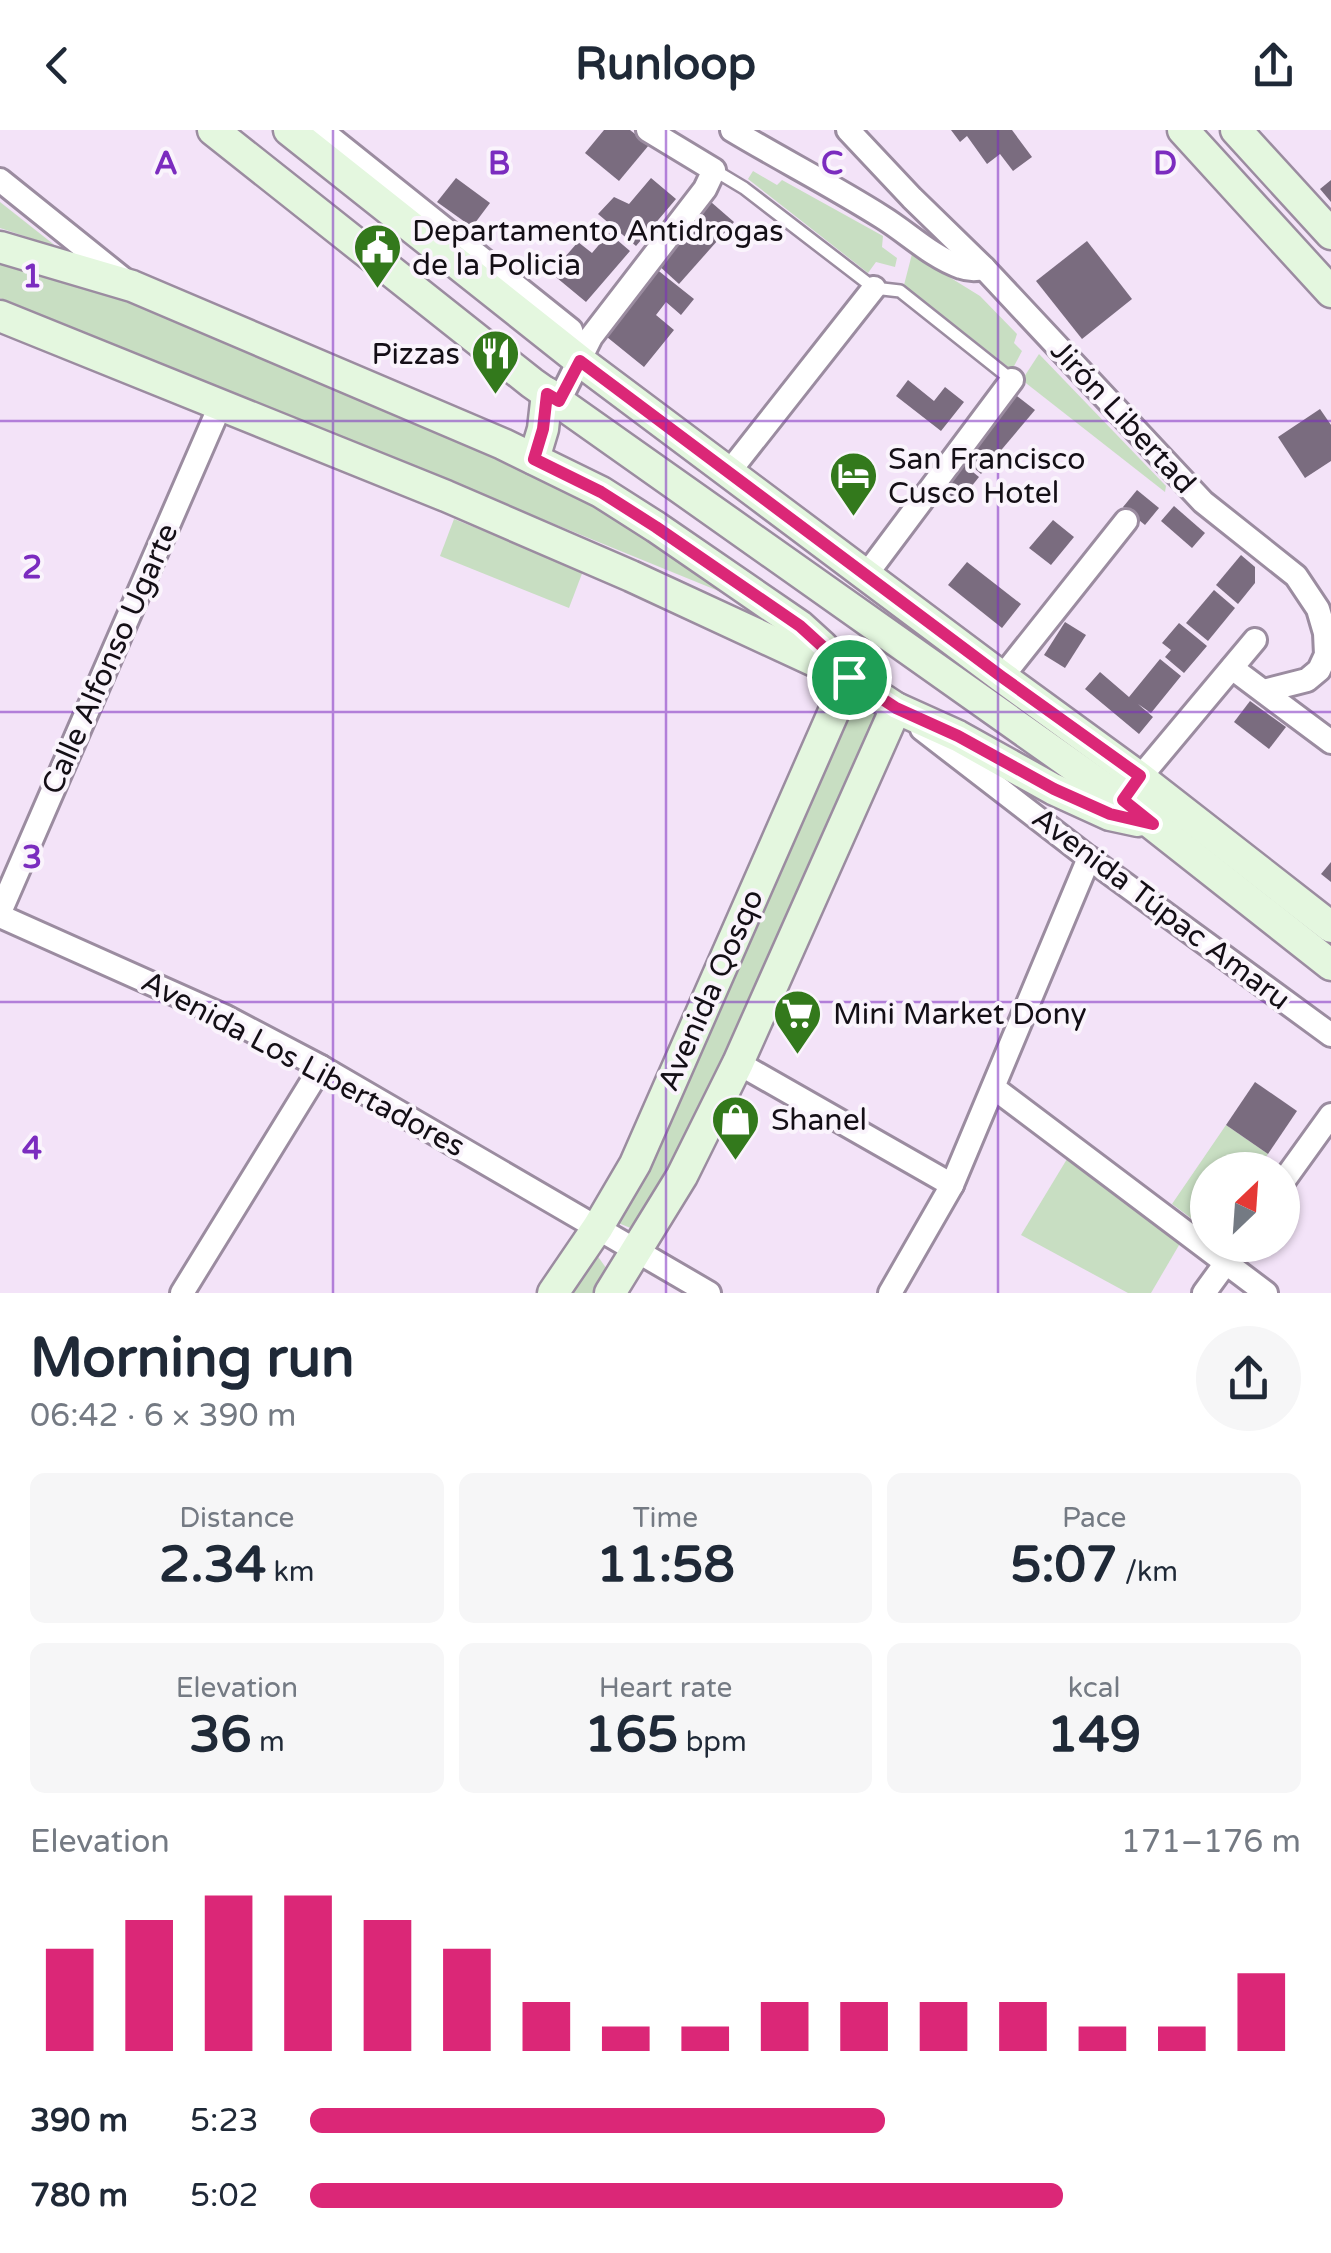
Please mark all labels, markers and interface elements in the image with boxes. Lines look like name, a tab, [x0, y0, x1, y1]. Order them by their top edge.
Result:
icon: back	[30, 38, 85, 93]
text: Runloop	[575, 38, 756, 92]
icon: share	[1246, 38, 1301, 93]
text: A	[154, 145, 178, 183]
text: B	[488, 145, 510, 183]
text: C	[821, 145, 843, 183]
text: D	[1153, 145, 1177, 183]
place label: Departamento Antidrogas de la Policia	[412, 213, 784, 284]
public building icon: Departamento Antidrogas de la Policia	[351, 222, 403, 290]
text: 1	[22, 258, 42, 296]
restaurant icon: Pizzas	[469, 328, 521, 396]
street label: Jirón Libertad	[1043, 333, 1203, 501]
place label: Pizzas	[371, 336, 460, 373]
place label: San Francisco Cusco Hotel	[888, 441, 1085, 512]
hotel icon: San Francisco Cusco Hotel	[827, 450, 879, 518]
street label: Calle Alfonso Ugarte	[34, 518, 186, 800]
text: 2	[22, 549, 42, 587]
pin	[807, 635, 892, 720]
icon: arrive	[822, 650, 877, 705]
street label: Avenida Túpac Amaru	[1024, 800, 1298, 1018]
text: 3	[22, 839, 42, 877]
street label: Avenida Qosqo	[650, 883, 772, 1097]
street label: Avenida Los Libertadores	[135, 963, 471, 1165]
supermarket icon: Mini Market Dony	[772, 988, 824, 1056]
place label: Mini Market Dony	[833, 996, 1087, 1033]
shop icon: Shanel	[710, 1094, 762, 1162]
place label: Shanel	[771, 1102, 867, 1139]
text: 4	[22, 1130, 42, 1168]
north arrow	[1190, 1152, 1300, 1262]
map controls	[1190, 1152, 1300, 1262]
text: Morning run	[30, 1326, 355, 1392]
button: share	[1196, 1326, 1301, 1431]
text: 06:42 · 6 × 390 m	[30, 1397, 296, 1435]
text: Distance	[179, 1501, 294, 1535]
text: Time	[633, 1501, 698, 1535]
text: Pace	[1062, 1501, 1126, 1535]
text: 2.34	[159, 1535, 266, 1595]
text: 11:58	[596, 1535, 735, 1595]
text: 5:07	[1010, 1535, 1117, 1595]
text: km	[266, 1555, 315, 1589]
text: /km	[1117, 1555, 1178, 1589]
text: Elevation	[176, 1671, 298, 1705]
text: Heart rate	[599, 1671, 732, 1705]
text: kcal	[1068, 1671, 1120, 1705]
text: 36	[189, 1705, 252, 1765]
text: 165	[584, 1705, 678, 1765]
text: 149	[1047, 1705, 1141, 1765]
text: m	[252, 1725, 285, 1759]
text: bpm	[678, 1725, 747, 1759]
text: Elevation	[30, 1823, 170, 1861]
text: 171–176 m	[1121, 1823, 1301, 1861]
text: 390 m	[30, 2102, 128, 2140]
text: 5:23	[190, 2102, 259, 2140]
text: 780 m	[30, 2177, 128, 2215]
text: 5:02	[190, 2177, 259, 2215]

